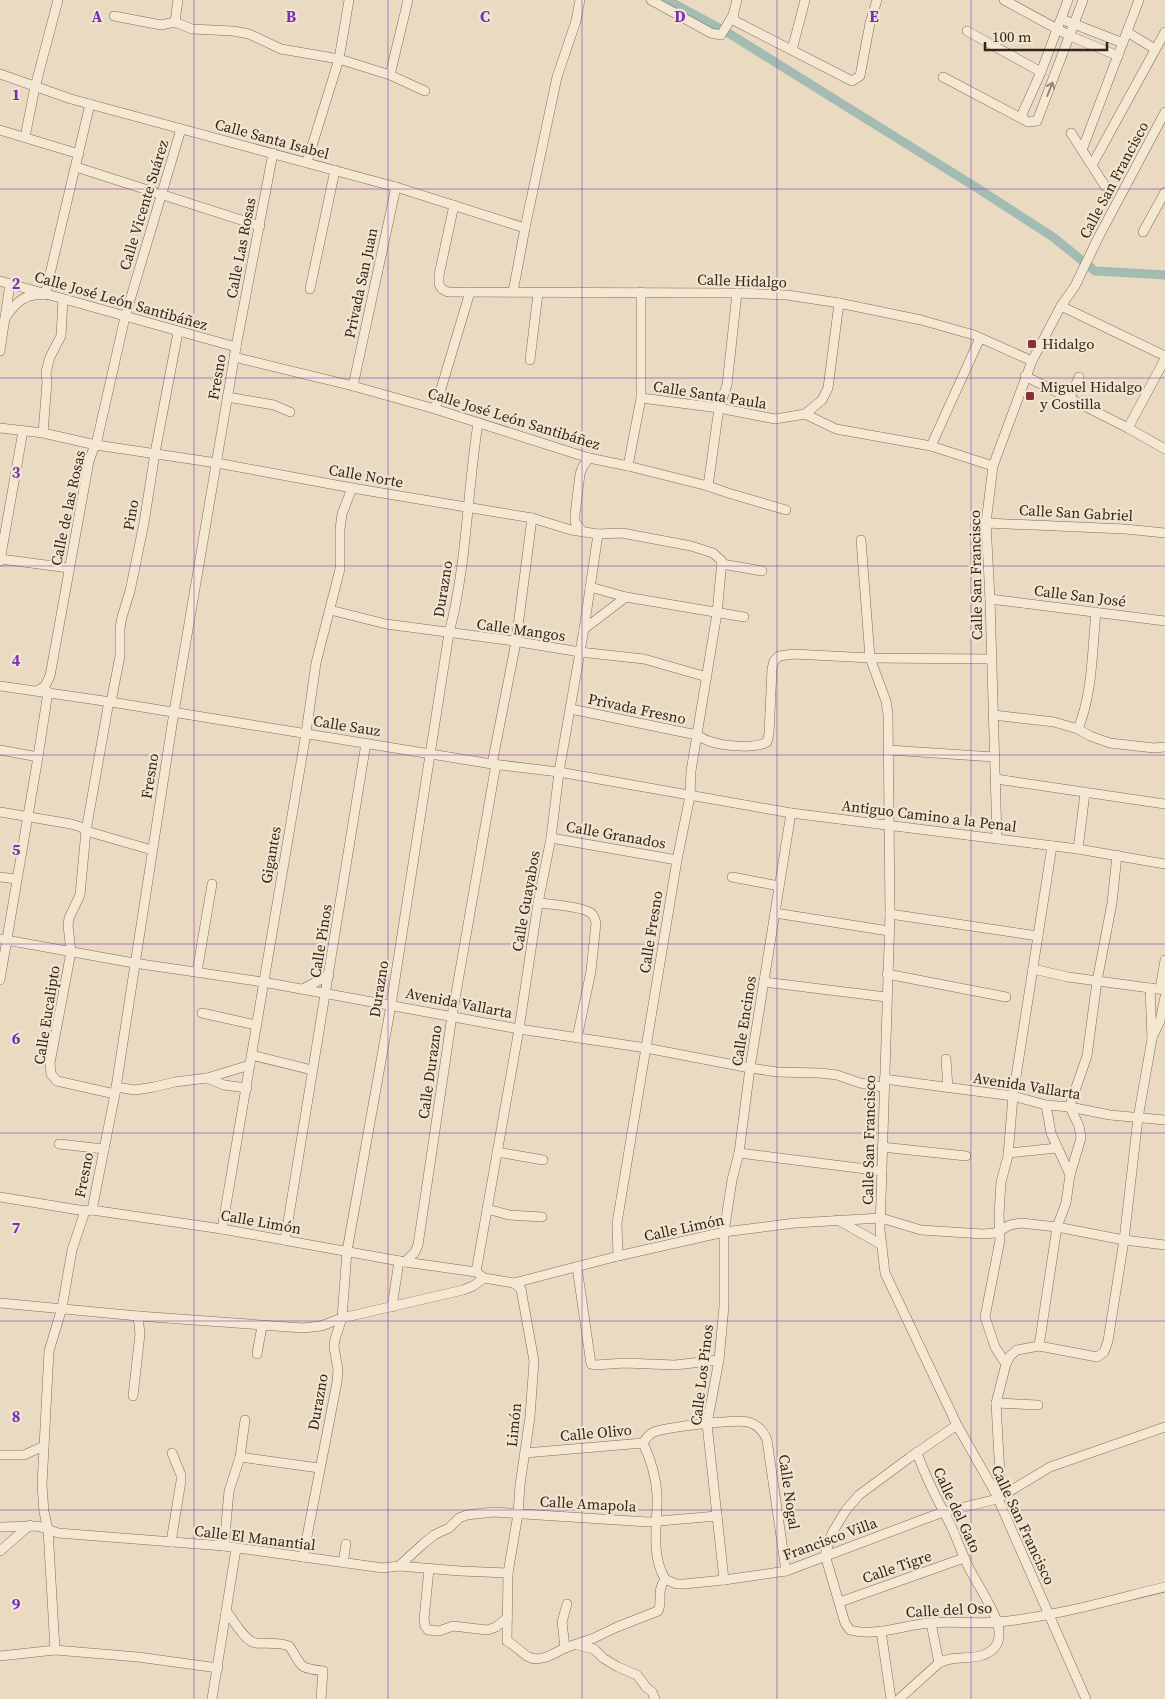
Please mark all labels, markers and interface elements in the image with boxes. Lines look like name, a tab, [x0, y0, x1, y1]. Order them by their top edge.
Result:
text: A	[92, 5, 103, 27]
text: B	[286, 5, 297, 27]
text: C	[480, 5, 490, 27]
text: D	[674, 5, 686, 27]
text: E	[869, 5, 879, 27]
scale bar	[985, 20, 1108, 52]
text: 100 m	[992, 26, 1032, 47]
one-way arrow	[1046, 82, 1055, 97]
text: 1	[12, 83, 20, 105]
street label: Calle Santa Isabel	[213, 113, 332, 164]
street label: Calle San Francisco	[1074, 117, 1153, 242]
street label: Calle Vicente Suárez	[114, 137, 173, 273]
street label: Calle Las Rosas	[220, 196, 261, 300]
street label: Privada San Juan	[339, 226, 382, 340]
street label: Calle José León Santibáñez	[32, 266, 210, 335]
street label: Calle Hidalgo	[697, 268, 787, 293]
text: 2	[12, 272, 21, 294]
place label: Hidalgo	[1042, 333, 1094, 354]
marker: Hidalgo	[1026, 338, 1038, 350]
street label: Fresno	[202, 352, 231, 401]
street label: Calle Santa Paula	[652, 375, 769, 414]
place label: Miguel Hidalgo y Costilla	[1040, 376, 1142, 414]
street label: Calle José León Santibáñez	[425, 382, 603, 455]
marker: Miguel Hidalgo y Costilla	[1024, 390, 1036, 402]
street label: Calle de las Rosas	[45, 448, 90, 567]
street label: Calle Norte	[327, 459, 405, 492]
text: 3	[12, 461, 21, 483]
street label: Pino	[117, 498, 144, 532]
street label: Calle San Gabriel	[1018, 499, 1134, 526]
street label: Calle San Francisco	[964, 510, 987, 640]
street label: Durazno	[428, 559, 457, 619]
street label: Calle San José	[1033, 579, 1128, 612]
street label: Calle Mangos	[475, 613, 567, 646]
text: 4	[12, 649, 21, 671]
street label: Privada Fresno	[586, 688, 688, 729]
street label: Calle Sauz	[312, 710, 382, 741]
street label: Fresno	[136, 752, 163, 800]
street label: Antiguo Camino a la Penal	[840, 794, 1018, 837]
street label: Calle Granados	[564, 815, 668, 854]
street label: Gigantes	[255, 825, 286, 885]
text: 5	[12, 838, 21, 860]
street label: Calle Guayabos	[506, 849, 545, 953]
street label: Calle Fresno	[634, 889, 667, 975]
street label: Calle Pinos	[304, 902, 337, 979]
street label: Durazno	[364, 959, 393, 1019]
street label: Calle Eucalipto	[28, 964, 65, 1066]
street label: Calle Encinos	[726, 974, 761, 1067]
street label: Avenida Vallarta	[404, 982, 515, 1023]
street label: Calle Durazno	[413, 1024, 446, 1120]
text: 6	[12, 1027, 21, 1049]
street label: Avenida Vallarta	[972, 1067, 1083, 1104]
street label: Calle San Francisco	[857, 1075, 880, 1205]
street label: Fresno	[69, 1150, 98, 1200]
street label: Calle Limón	[219, 1204, 303, 1239]
street label: Calle Limón	[642, 1209, 726, 1246]
text: 7	[12, 1216, 21, 1238]
street label: Calle Los Pinos	[685, 1323, 718, 1427]
street label: Durazno	[302, 1372, 333, 1432]
street label: Limón	[501, 1402, 526, 1448]
text: 8	[12, 1405, 20, 1427]
street label: Calle Olivo	[559, 1419, 633, 1446]
street label: Calle Nogal	[774, 1453, 805, 1531]
street label: Calle San Francisco	[986, 1461, 1060, 1588]
street label: Calle del Gato	[928, 1464, 986, 1556]
street label: Calle Amapola	[539, 1490, 637, 1517]
street label: Francisco Villa	[780, 1512, 880, 1565]
street label: Calle El Manantial	[193, 1520, 317, 1555]
street label: Calle Tigre	[859, 1545, 935, 1588]
text: 9	[12, 1593, 21, 1615]
street label: Calle del Oso	[905, 1597, 993, 1622]

